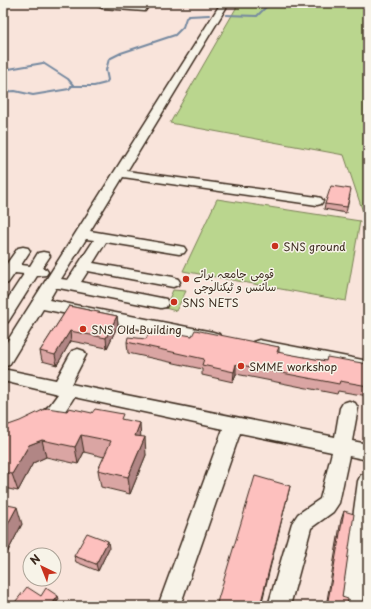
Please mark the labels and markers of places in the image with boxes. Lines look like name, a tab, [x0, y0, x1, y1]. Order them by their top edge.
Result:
place label: SNS ground	[283, 238, 346, 255]
marker: SNS ground	[270, 241, 280, 251]
place label: قومی جامعہ برائے سائنس و ٹیکنالوجی	[194, 265, 276, 295]
marker: قومی جامعہ برائے سائنس و ٹیکنالوجی	[181, 274, 191, 284]
place label: SNS NETS	[182, 294, 239, 311]
marker: SNS NETS	[169, 297, 179, 307]
place label: SNS Old Building	[91, 321, 182, 338]
marker: SNS Old Building	[78, 324, 88, 334]
place label: SMME workshop	[249, 358, 337, 375]
marker: SMME workshop	[236, 361, 246, 371]

